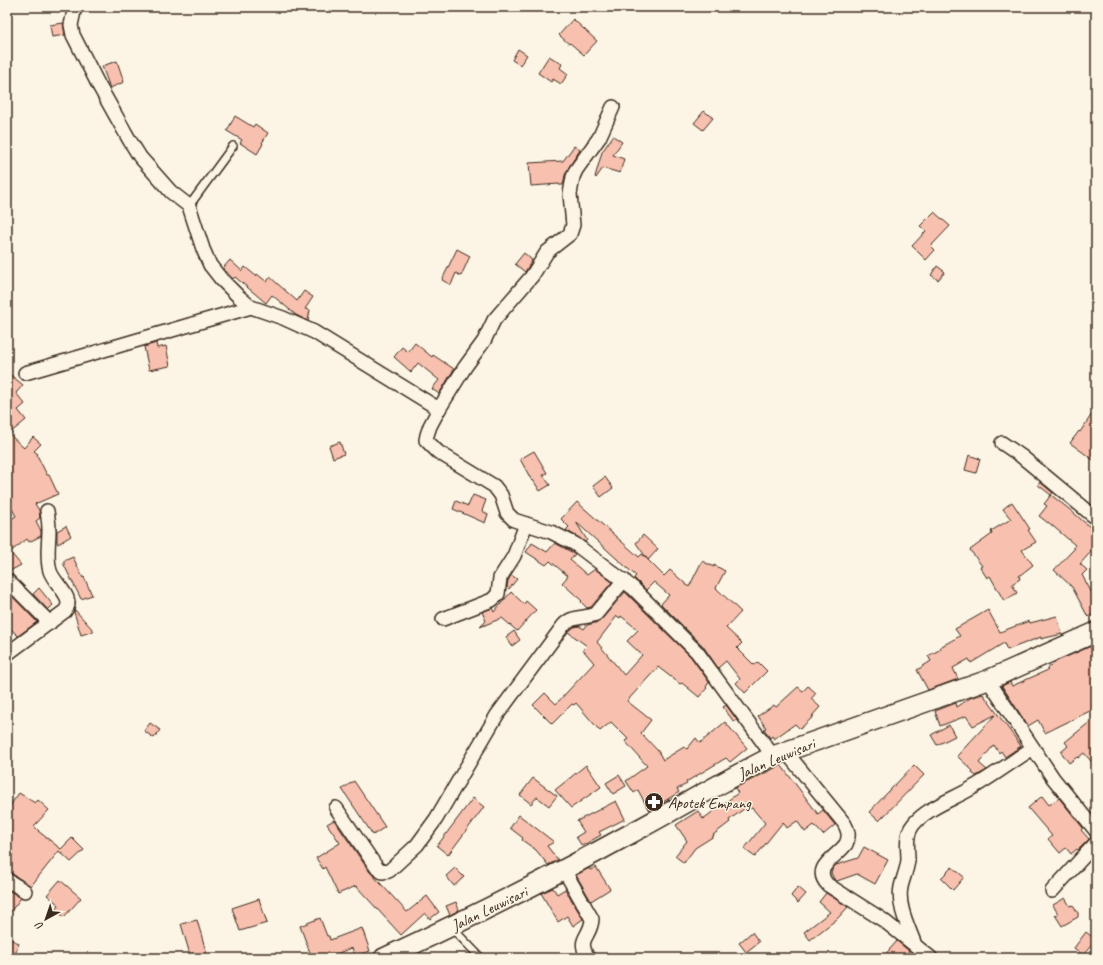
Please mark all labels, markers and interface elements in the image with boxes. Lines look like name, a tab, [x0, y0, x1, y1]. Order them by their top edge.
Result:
street label: Jalan Leuwisari	[734, 733, 820, 785]
pharmacy icon: Apotek Empang	[643, 791, 665, 813]
place label: Apotek Empang	[668, 793, 752, 813]
street label: Jalan Leuwisari	[447, 881, 532, 936]
north arrow	[26, 899, 66, 939]
text: U	[31, 918, 46, 934]

